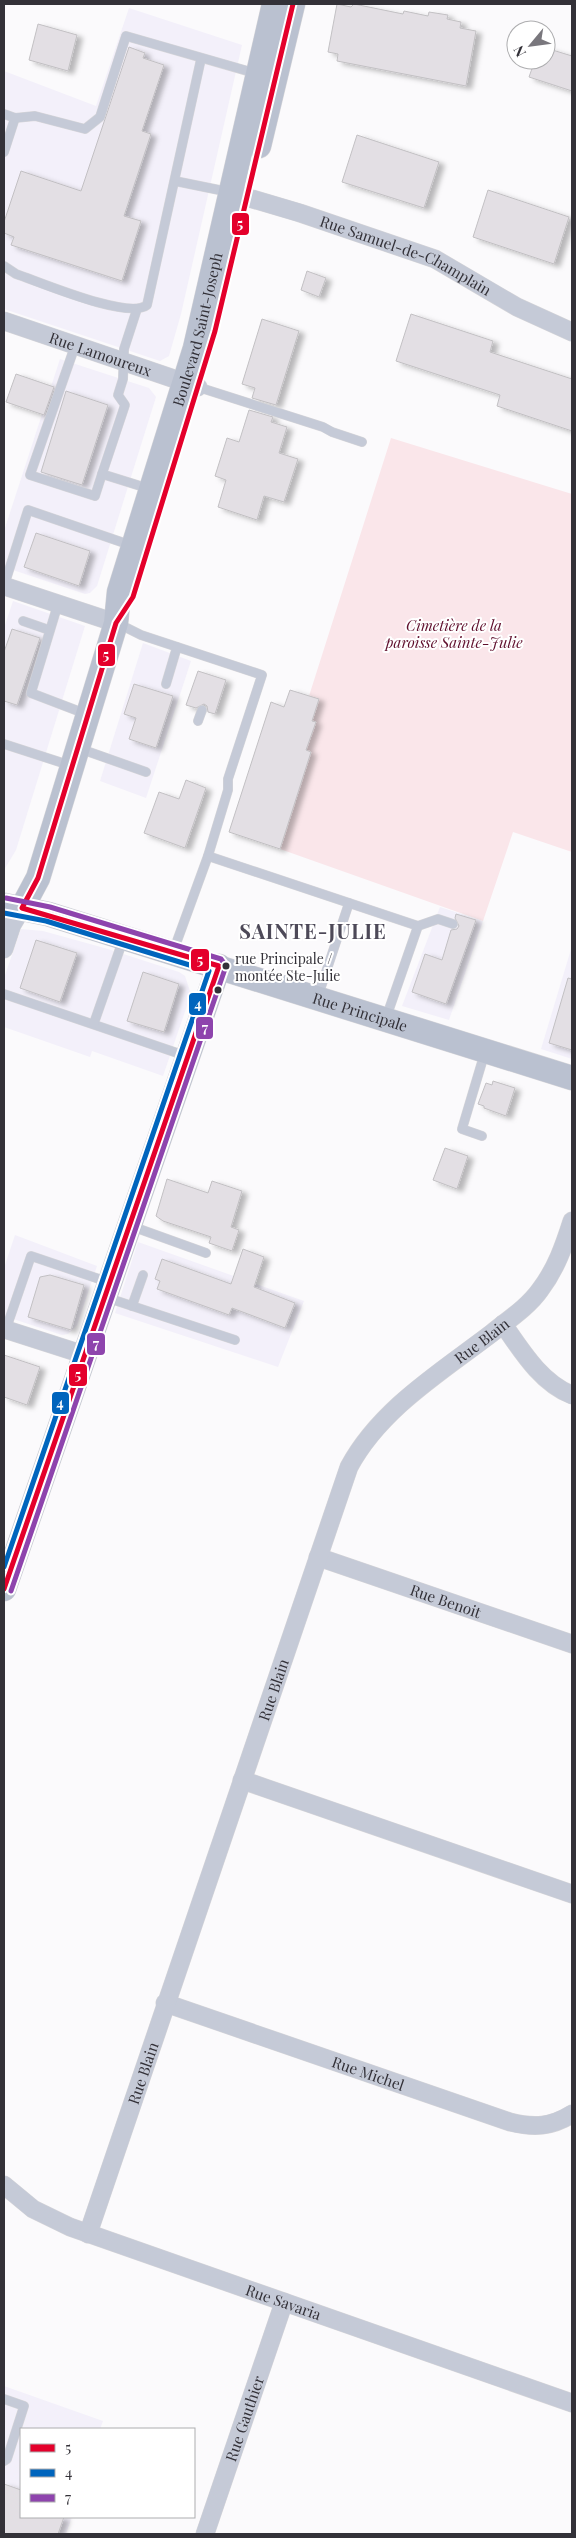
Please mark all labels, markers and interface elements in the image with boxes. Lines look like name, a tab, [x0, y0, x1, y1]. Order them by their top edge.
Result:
north arrow	[506, 20, 556, 70]
text: N	[508, 43, 530, 61]
street label: Rue Samuel-de-Champlain	[317, 211, 495, 300]
line badge: 5	[231, 212, 250, 236]
text: 5	[237, 214, 243, 233]
street label: Boulevard Saint-Joseph	[167, 250, 227, 409]
street label: Rue Lamoureux	[47, 327, 155, 381]
park label: Cimetière de la paroisse Sainte-Julie	[383, 615, 523, 652]
line badge: 5	[97, 643, 116, 667]
text: 5	[103, 645, 109, 664]
district label: SAINTE-JULIE	[239, 917, 387, 944]
line badge: 5	[190, 948, 210, 972]
place label: rue Principale / montée Ste-Julie	[235, 949, 340, 985]
text: 5	[197, 950, 203, 969]
marker: rue Principale / montée Ste-Julie	[221, 961, 231, 971]
unlabelled marker	[213, 985, 223, 995]
street label: Rue Principale	[310, 987, 410, 1036]
line badge: 4	[188, 992, 207, 1016]
text: 4	[194, 994, 202, 1013]
line badge: 7	[195, 1016, 214, 1040]
text: 7	[202, 1018, 209, 1037]
street label: Rue Blain	[450, 1313, 513, 1368]
line badge: 7	[86, 1332, 106, 1356]
text: 7	[93, 1334, 100, 1353]
line badge: 5	[68, 1363, 88, 1387]
text: 5	[75, 1365, 81, 1384]
line badge: 4	[51, 1391, 70, 1415]
text: 4	[56, 1393, 64, 1412]
street label: Rue Benoit	[408, 1579, 484, 1622]
street label: Rue Blain	[253, 1656, 293, 1723]
street label: Rue Blain	[123, 2039, 163, 2107]
street label: Rue Michel	[329, 2051, 407, 2095]
street label: Rue Savaria	[243, 2279, 324, 2324]
street label: Rue Gauthier	[220, 2373, 268, 2464]
legend	[20, 2428, 195, 2518]
text: 5	[65, 2437, 71, 2457]
text: 4	[65, 2462, 72, 2482]
text: 7	[65, 2487, 71, 2507]

